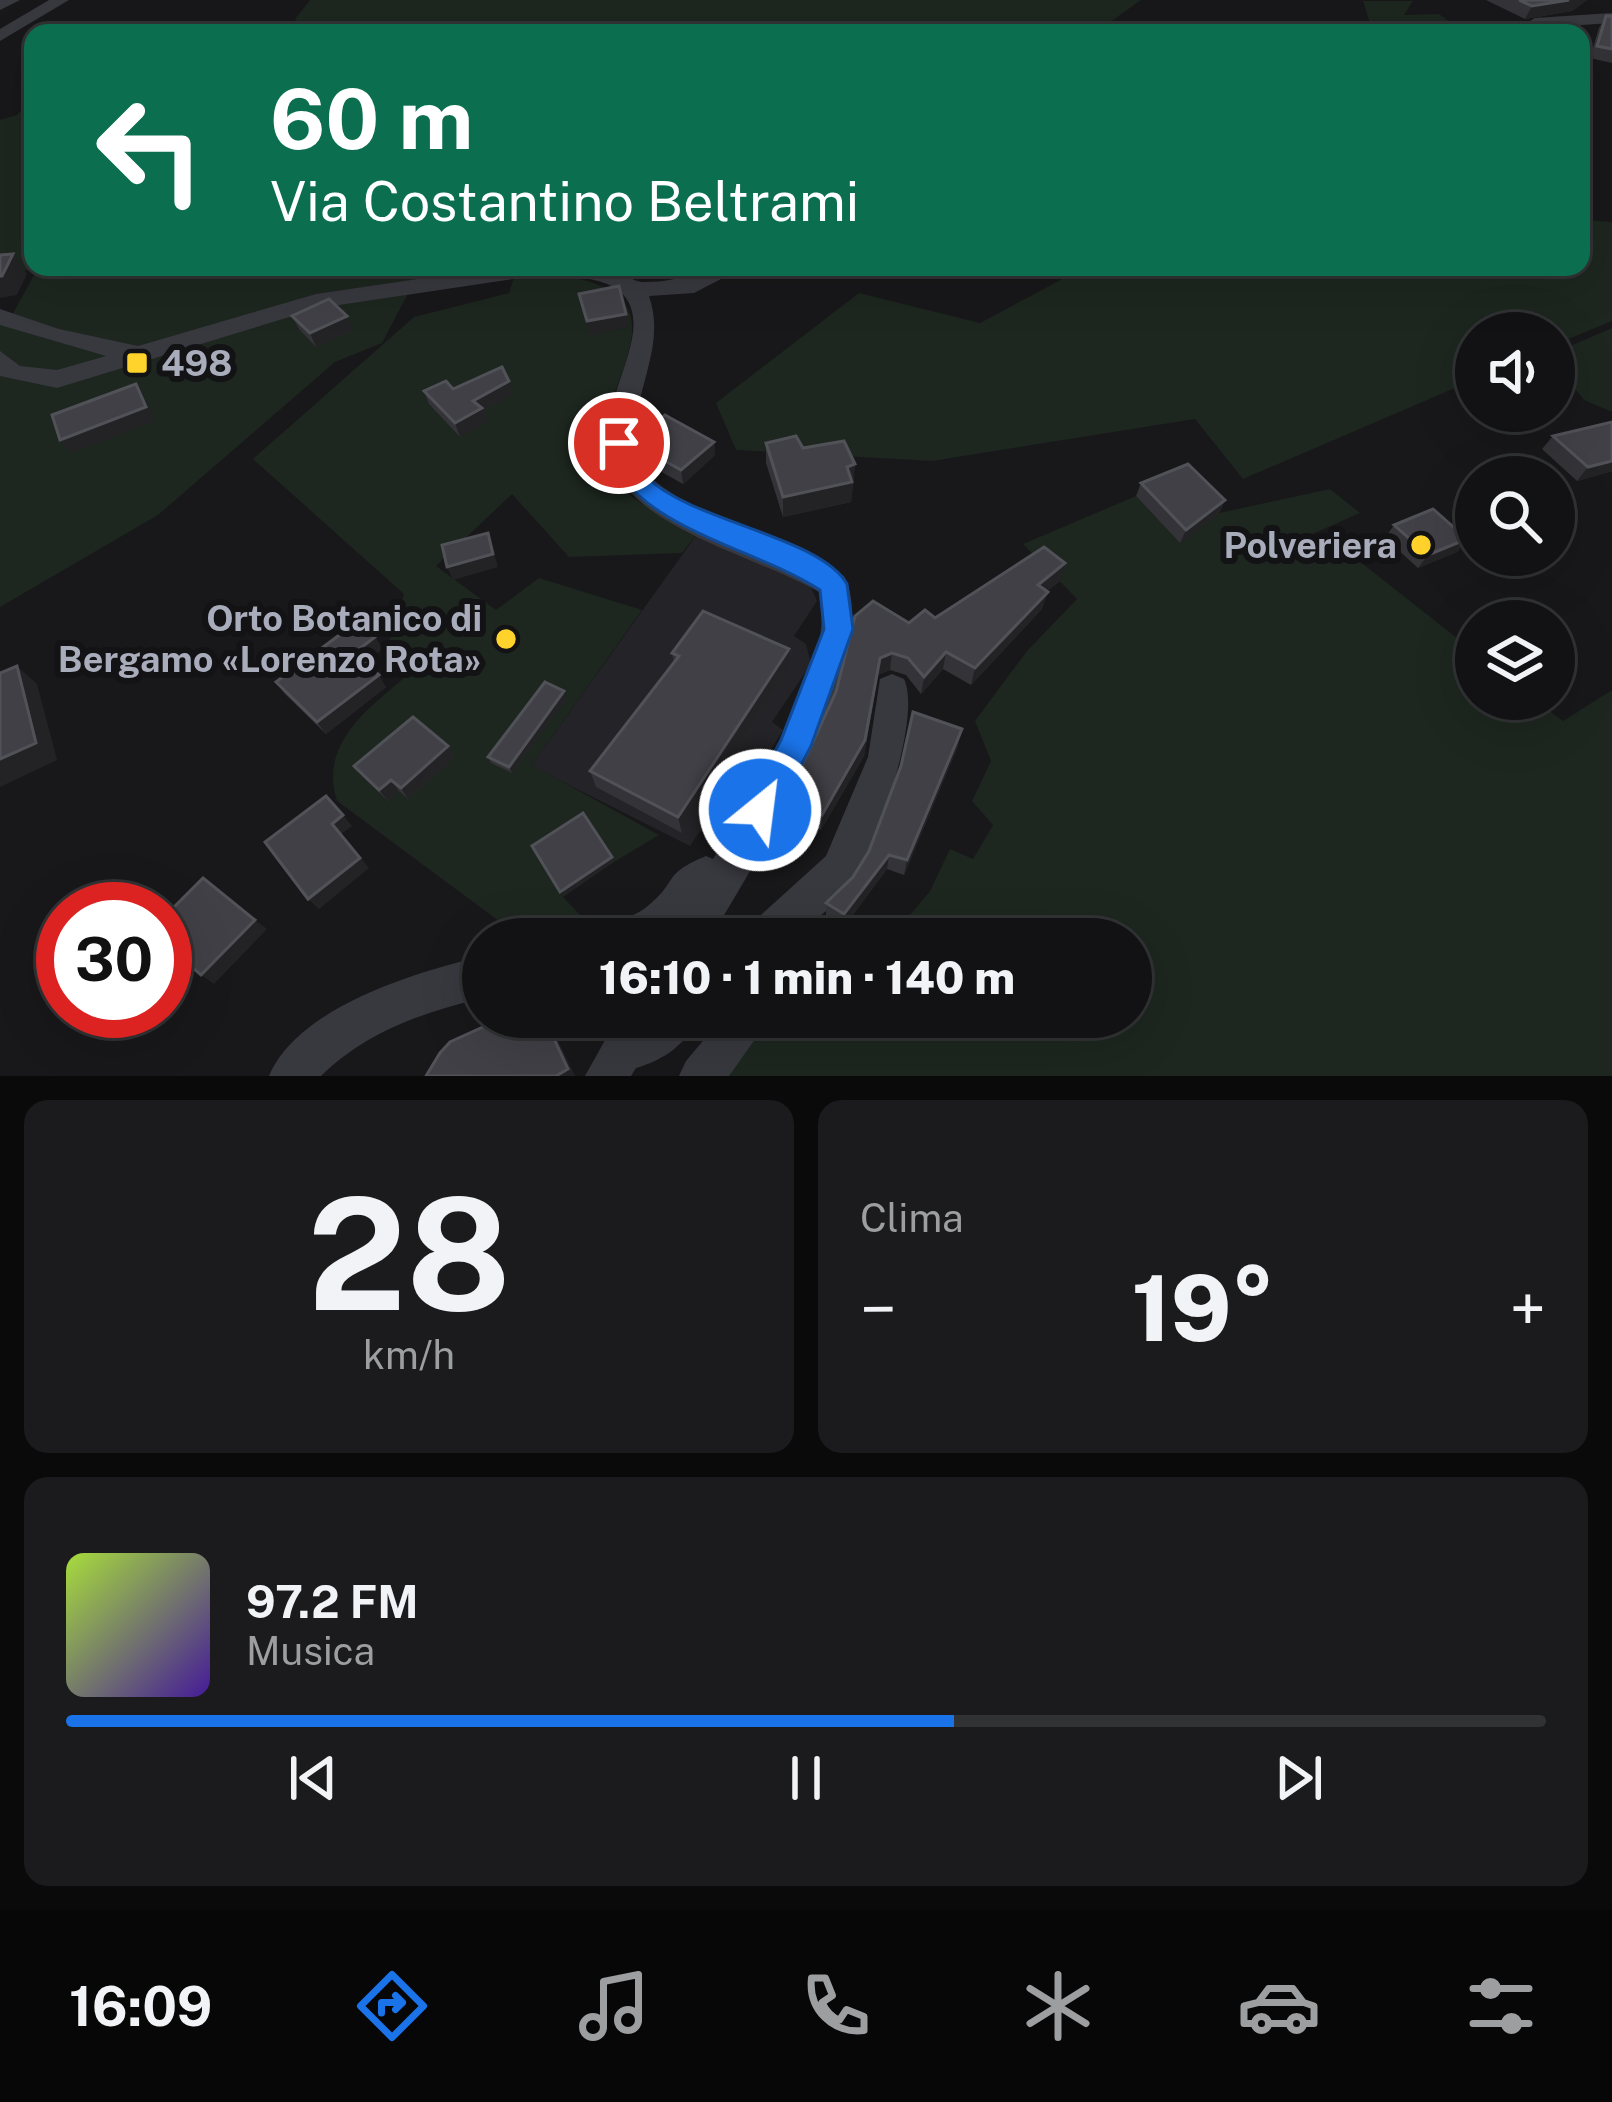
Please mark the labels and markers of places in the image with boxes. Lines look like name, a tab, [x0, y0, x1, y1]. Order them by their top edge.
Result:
place label: 498	[161, 342, 232, 384]
marker: 498	[124, 350, 150, 376]
pin	[568, 392, 670, 494]
place label: Polveriera	[1224, 524, 1397, 566]
marker: Polveriera	[1408, 532, 1434, 558]
place label: Orto Botanico di Bergamo «Lorenzo Rota»	[58, 597, 482, 680]
marker: Orto Botanico di Bergamo «Lorenzo Rota»	[493, 626, 519, 652]

